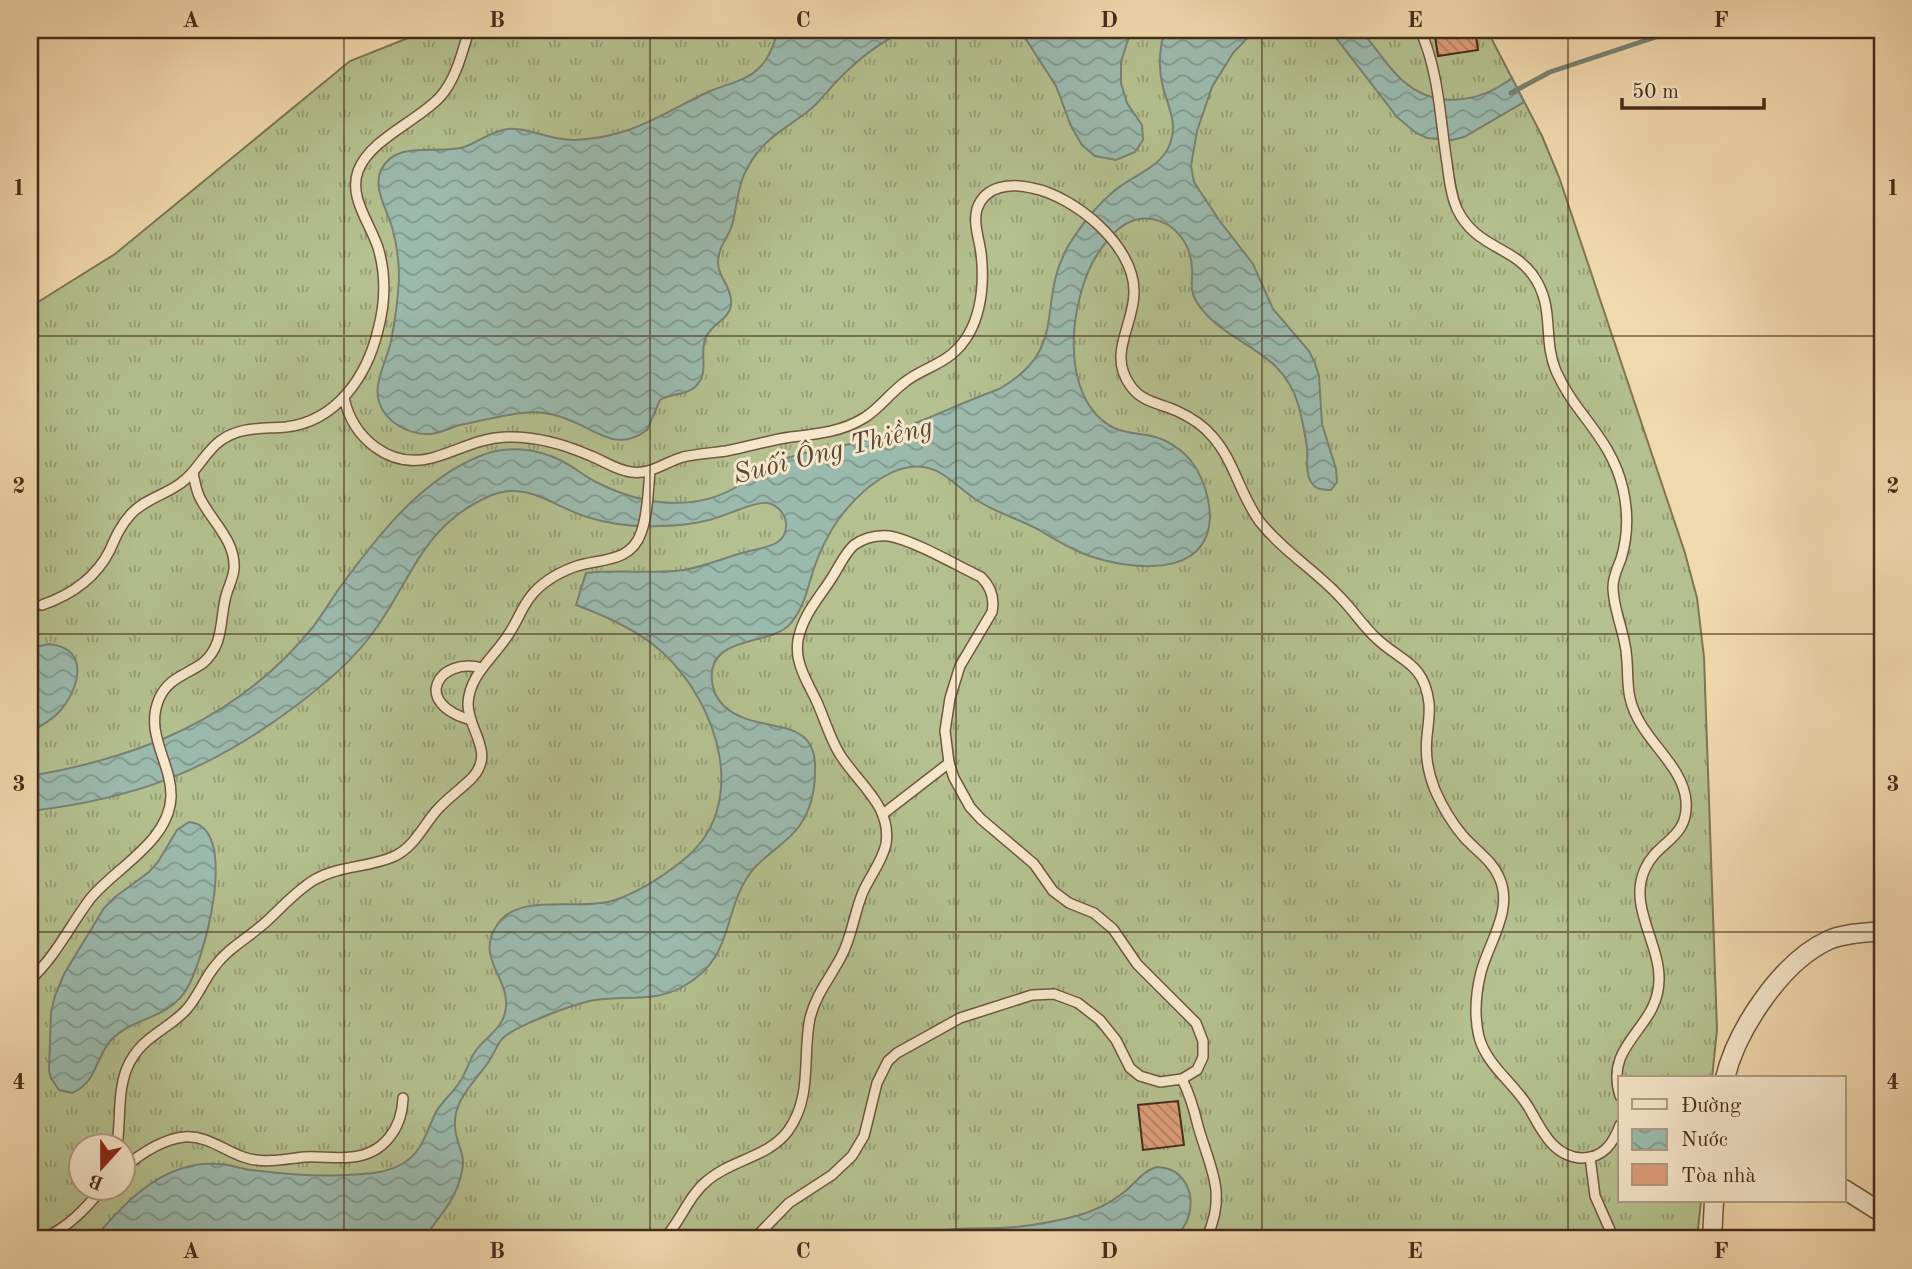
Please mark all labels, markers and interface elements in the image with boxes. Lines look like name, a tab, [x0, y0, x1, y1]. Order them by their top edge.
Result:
text: A	[182, 9, 200, 32]
text: B	[489, 9, 505, 32]
text: C	[795, 9, 811, 32]
text: D	[1100, 9, 1118, 32]
text: E	[1407, 9, 1423, 32]
text: F	[1713, 9, 1729, 32]
scale bar	[1622, 66, 1763, 110]
text: 50 m	[1632, 82, 1679, 103]
text: 1	[12, 177, 26, 200]
text: 1	[1886, 177, 1900, 200]
water label: Suối Ông Thiềng	[729, 408, 936, 490]
text: 2	[12, 475, 26, 498]
text: 2	[1886, 475, 1900, 498]
text: 3	[12, 773, 26, 796]
text: 3	[1886, 773, 1900, 796]
text: 4	[12, 1071, 26, 1094]
text: 4	[1886, 1071, 1900, 1094]
legend	[1618, 1076, 1846, 1202]
text: Đường	[1681, 1096, 1742, 1117]
text: Nước	[1681, 1130, 1728, 1151]
north arrow	[66, 1132, 136, 1202]
text: Tòa nhà	[1681, 1166, 1756, 1187]
text: B	[87, 1169, 107, 1192]
text: A	[182, 1240, 200, 1263]
text: B	[489, 1240, 505, 1263]
text: C	[795, 1240, 811, 1263]
text: D	[1100, 1240, 1118, 1263]
text: E	[1407, 1240, 1423, 1263]
text: F	[1713, 1240, 1729, 1263]

